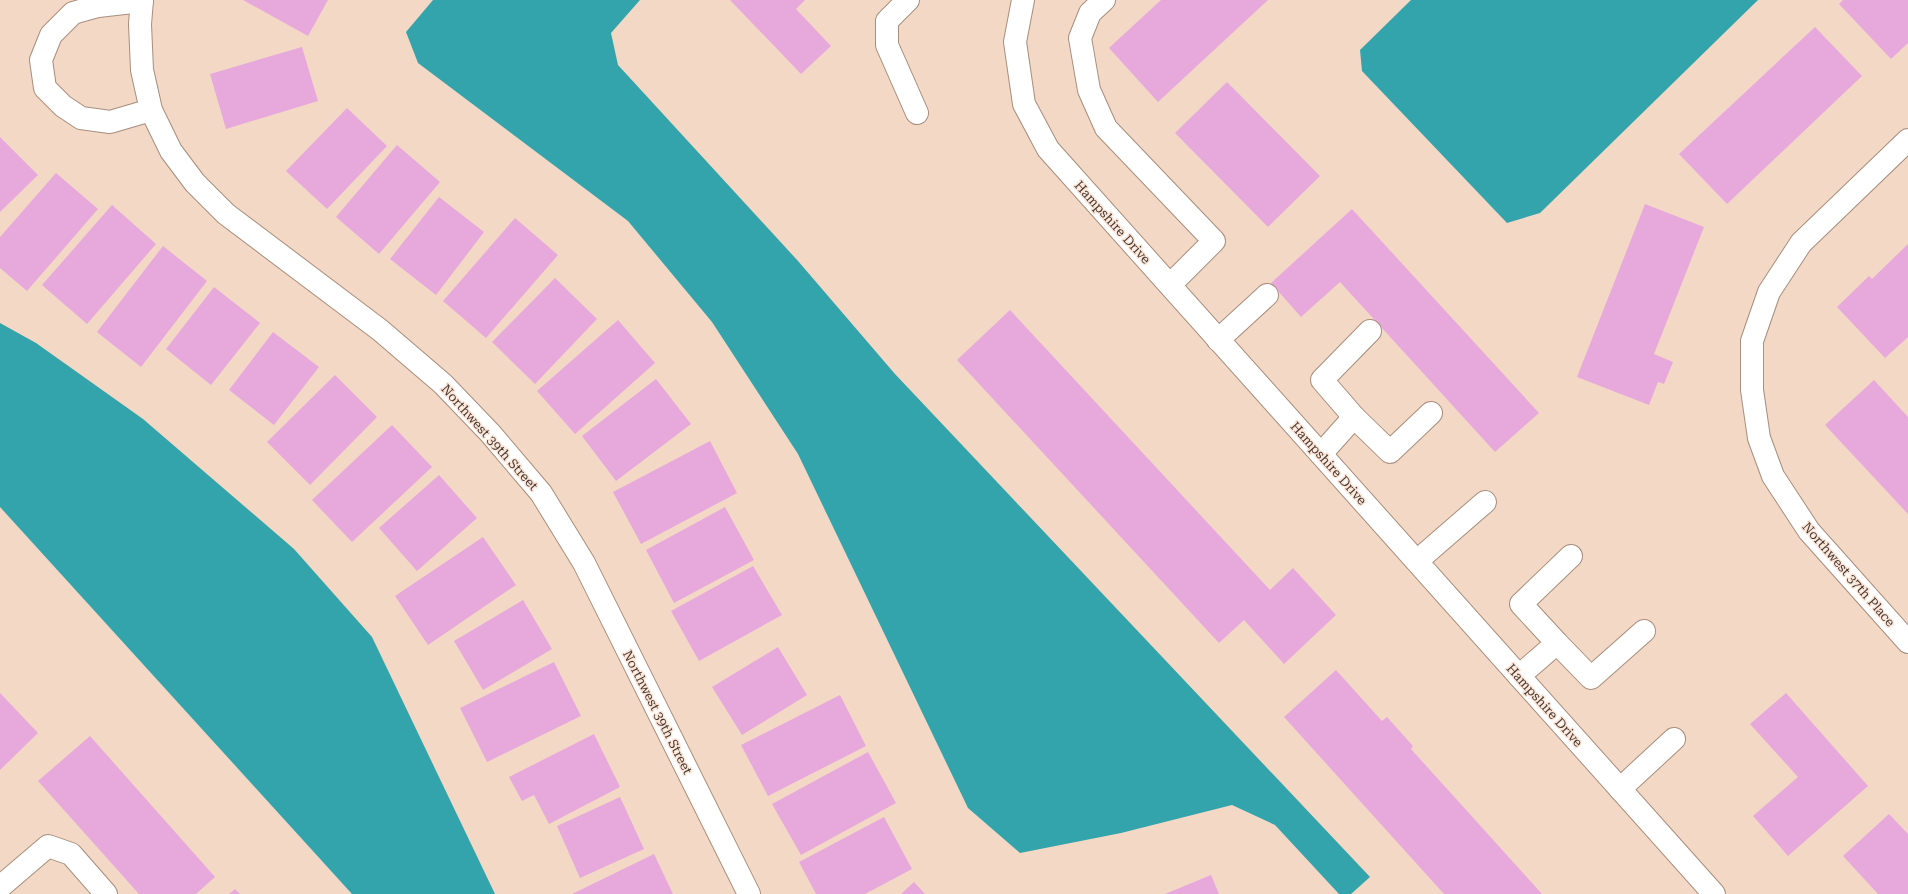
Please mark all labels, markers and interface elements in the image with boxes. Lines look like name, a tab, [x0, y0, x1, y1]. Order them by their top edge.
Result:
street label: Hampshire Drive	[1071, 178, 1154, 267]
street label: Northwest 39th Street	[438, 381, 541, 493]
street label: Hampshire Drive	[1287, 419, 1370, 508]
street label: Northwest 37th Place	[1799, 519, 1898, 630]
street label: Northwest 39th Street	[620, 648, 695, 777]
street label: Hampshire Drive	[1503, 661, 1586, 750]

